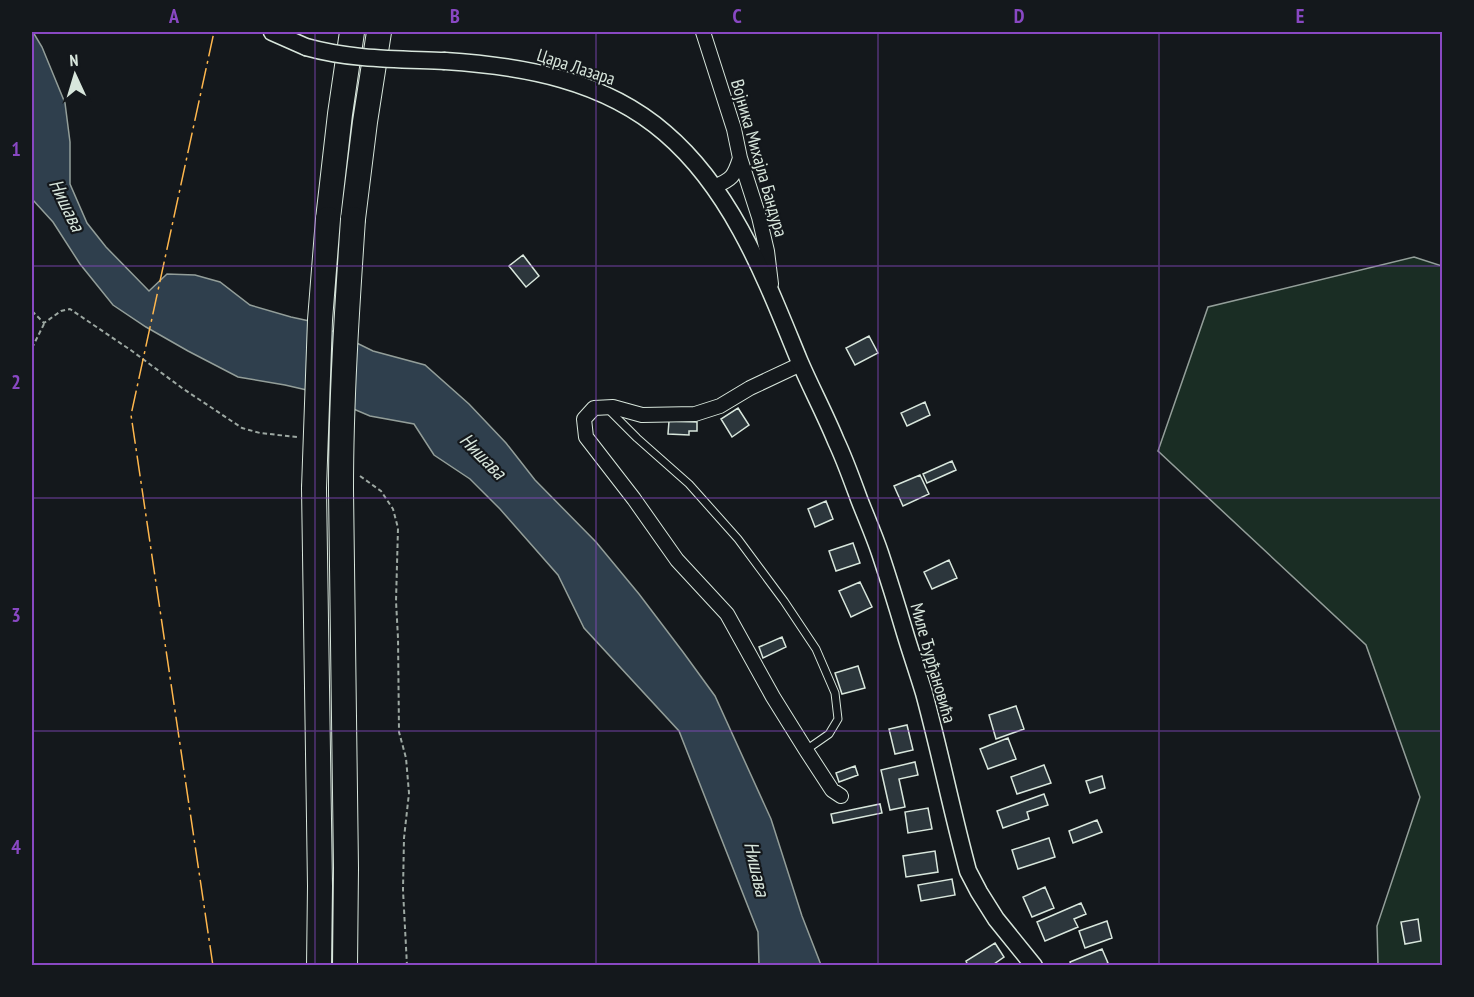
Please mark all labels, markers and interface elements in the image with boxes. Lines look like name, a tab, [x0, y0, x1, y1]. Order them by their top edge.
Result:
text: A	[168, 3, 180, 29]
text: B	[450, 3, 460, 29]
text: C	[732, 3, 742, 29]
text: D	[1014, 3, 1025, 29]
text: E	[1296, 3, 1304, 29]
street label: Цара Лазара	[534, 43, 618, 90]
north arrow	[45, 45, 105, 105]
text: N	[69, 50, 79, 70]
street label: Војника Михајла Бандура	[726, 76, 793, 239]
text: 1	[11, 136, 21, 162]
water label: Нишава	[43, 174, 91, 237]
text: 2	[11, 369, 21, 395]
water label: Нишава	[454, 427, 512, 485]
street label: Миле Ђурђановића	[905, 600, 962, 726]
text: 3	[11, 602, 21, 628]
text: 4	[11, 834, 21, 860]
water label: Нишава	[738, 839, 776, 900]

